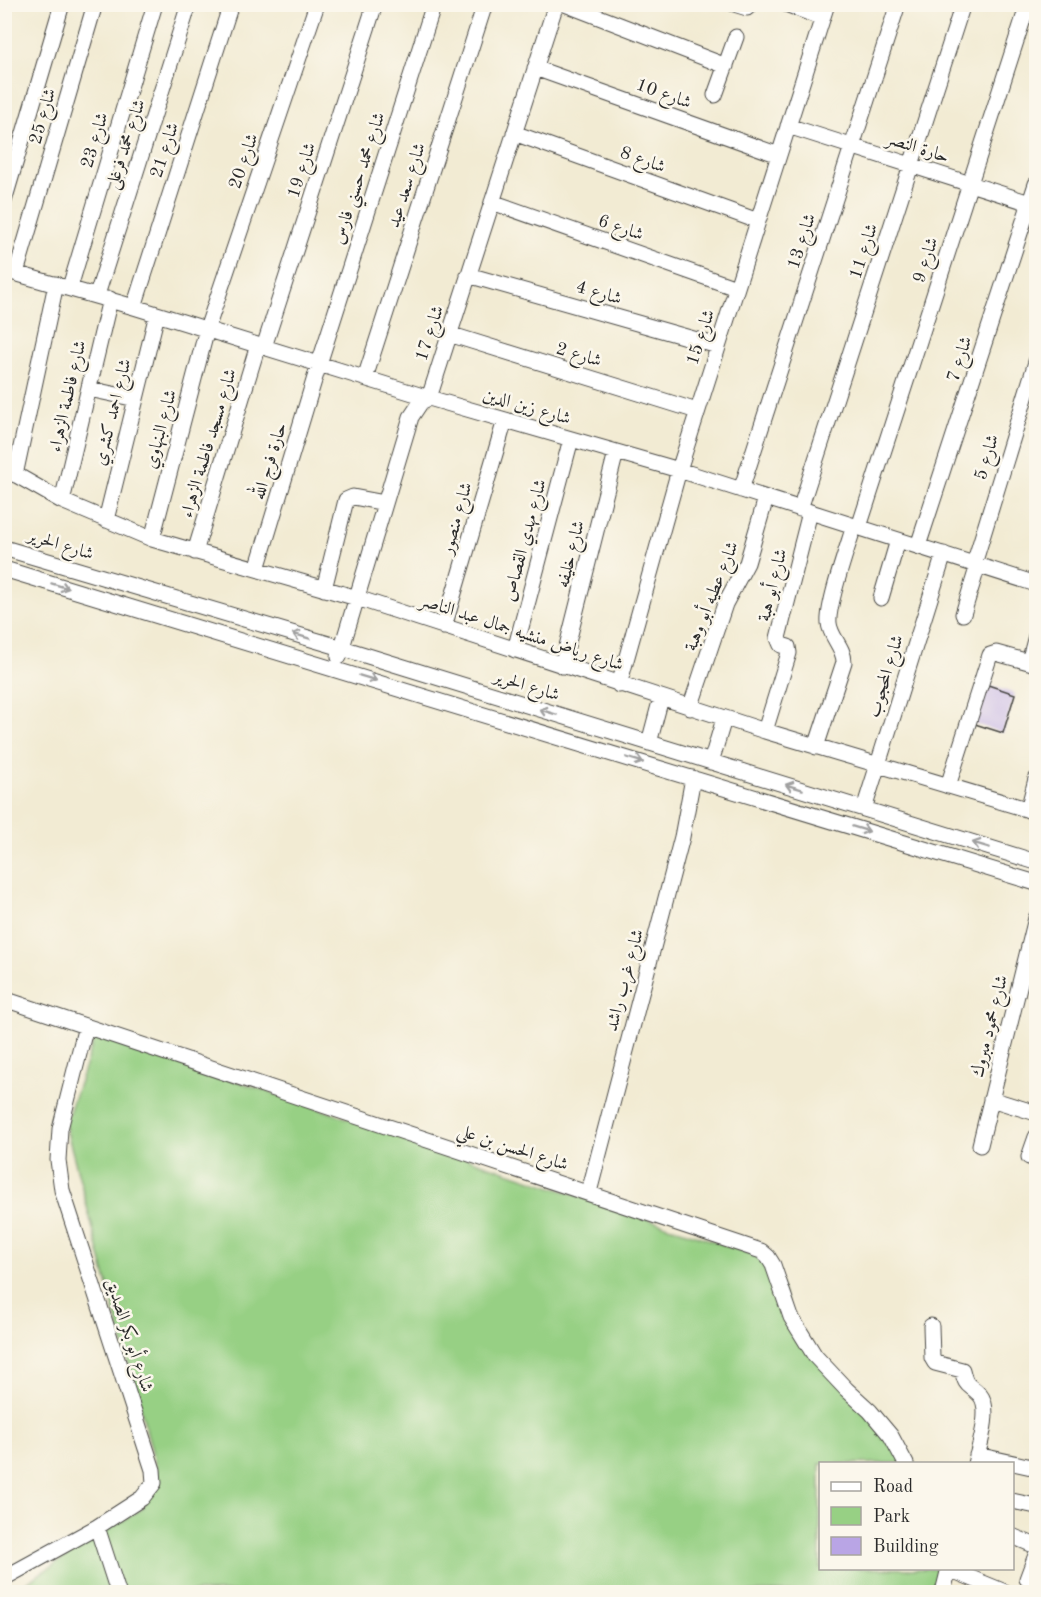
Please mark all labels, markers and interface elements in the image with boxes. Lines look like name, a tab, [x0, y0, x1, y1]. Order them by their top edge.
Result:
street label: شارع 10	[632, 76, 694, 117]
street label: شارع 25	[26, 86, 64, 148]
street label: شارع محمد فرغلى	[103, 97, 154, 193]
street label: شارع 23	[78, 110, 117, 172]
street label: شارع محمد حسني فارس	[329, 110, 395, 249]
street label: شارع 21	[148, 120, 187, 182]
street label: حارة النصر	[882, 129, 951, 168]
street label: شارع 20	[226, 131, 266, 193]
street label: شارع 19	[285, 140, 324, 202]
street label: شارع سعد عيد	[385, 141, 434, 232]
street label: شارع 8	[616, 143, 668, 181]
street label: شارع 13	[785, 211, 824, 273]
street label: شارع 6	[594, 212, 646, 249]
street label: شارع 11	[847, 221, 886, 283]
street label: شارع 9	[910, 235, 946, 287]
street label: شارع 4	[572, 278, 624, 313]
street label: شارع 17	[413, 303, 452, 365]
street label: شارع 15	[684, 307, 723, 369]
street label: شارع 7	[944, 334, 980, 386]
street label: شارع فاطمة الزهراء	[46, 339, 94, 455]
street label: شارع 2	[552, 340, 604, 375]
street label: شارع احمد كشري	[91, 357, 140, 469]
street label: شارع مسجد فاطمة الزهراء	[178, 367, 245, 521]
street label: شارع زين الدين	[479, 386, 573, 433]
street label: شارع البنهاوي	[142, 388, 185, 472]
street label: حارة فرج الله	[244, 419, 296, 504]
street label: شارع 5	[972, 432, 1007, 484]
street label: شارع مهدي القصاص	[500, 477, 555, 605]
street label: شارع منصور	[438, 480, 481, 560]
street label: شارع خليفه	[554, 519, 593, 591]
street label: شارع الحرير	[22, 526, 96, 568]
street label: شارع عطيه أبو وهبة	[677, 537, 747, 656]
street label: شارع أبو هبة	[750, 546, 796, 625]
one-way arrow	[51, 581, 70, 592]
street label: شارع رياض منشيه جمال عبد الناصر	[414, 591, 626, 679]
one-way arrow	[292, 630, 311, 641]
street label: شارع المحجوب	[865, 633, 912, 721]
street label: شارع الحرير	[488, 667, 562, 709]
one-way arrow	[358, 673, 377, 684]
one-way arrow	[538, 706, 557, 717]
one-way arrow	[625, 755, 644, 766]
one-way arrow	[785, 781, 804, 792]
one-way arrow	[851, 824, 870, 835]
one-way arrow	[972, 839, 991, 850]
street label: شارع غرب راشد	[603, 927, 652, 1035]
street label: شارع محمود مبروك	[968, 973, 1016, 1080]
street label: شارع الحسن بن علي	[453, 1122, 570, 1181]
street label: شارع أبو بكر الصديق	[97, 1275, 161, 1396]
legend	[819, 1462, 1014, 1570]
text: Road	[873, 1478, 913, 1496]
text: Park	[873, 1508, 910, 1526]
text: Building	[873, 1538, 939, 1556]

